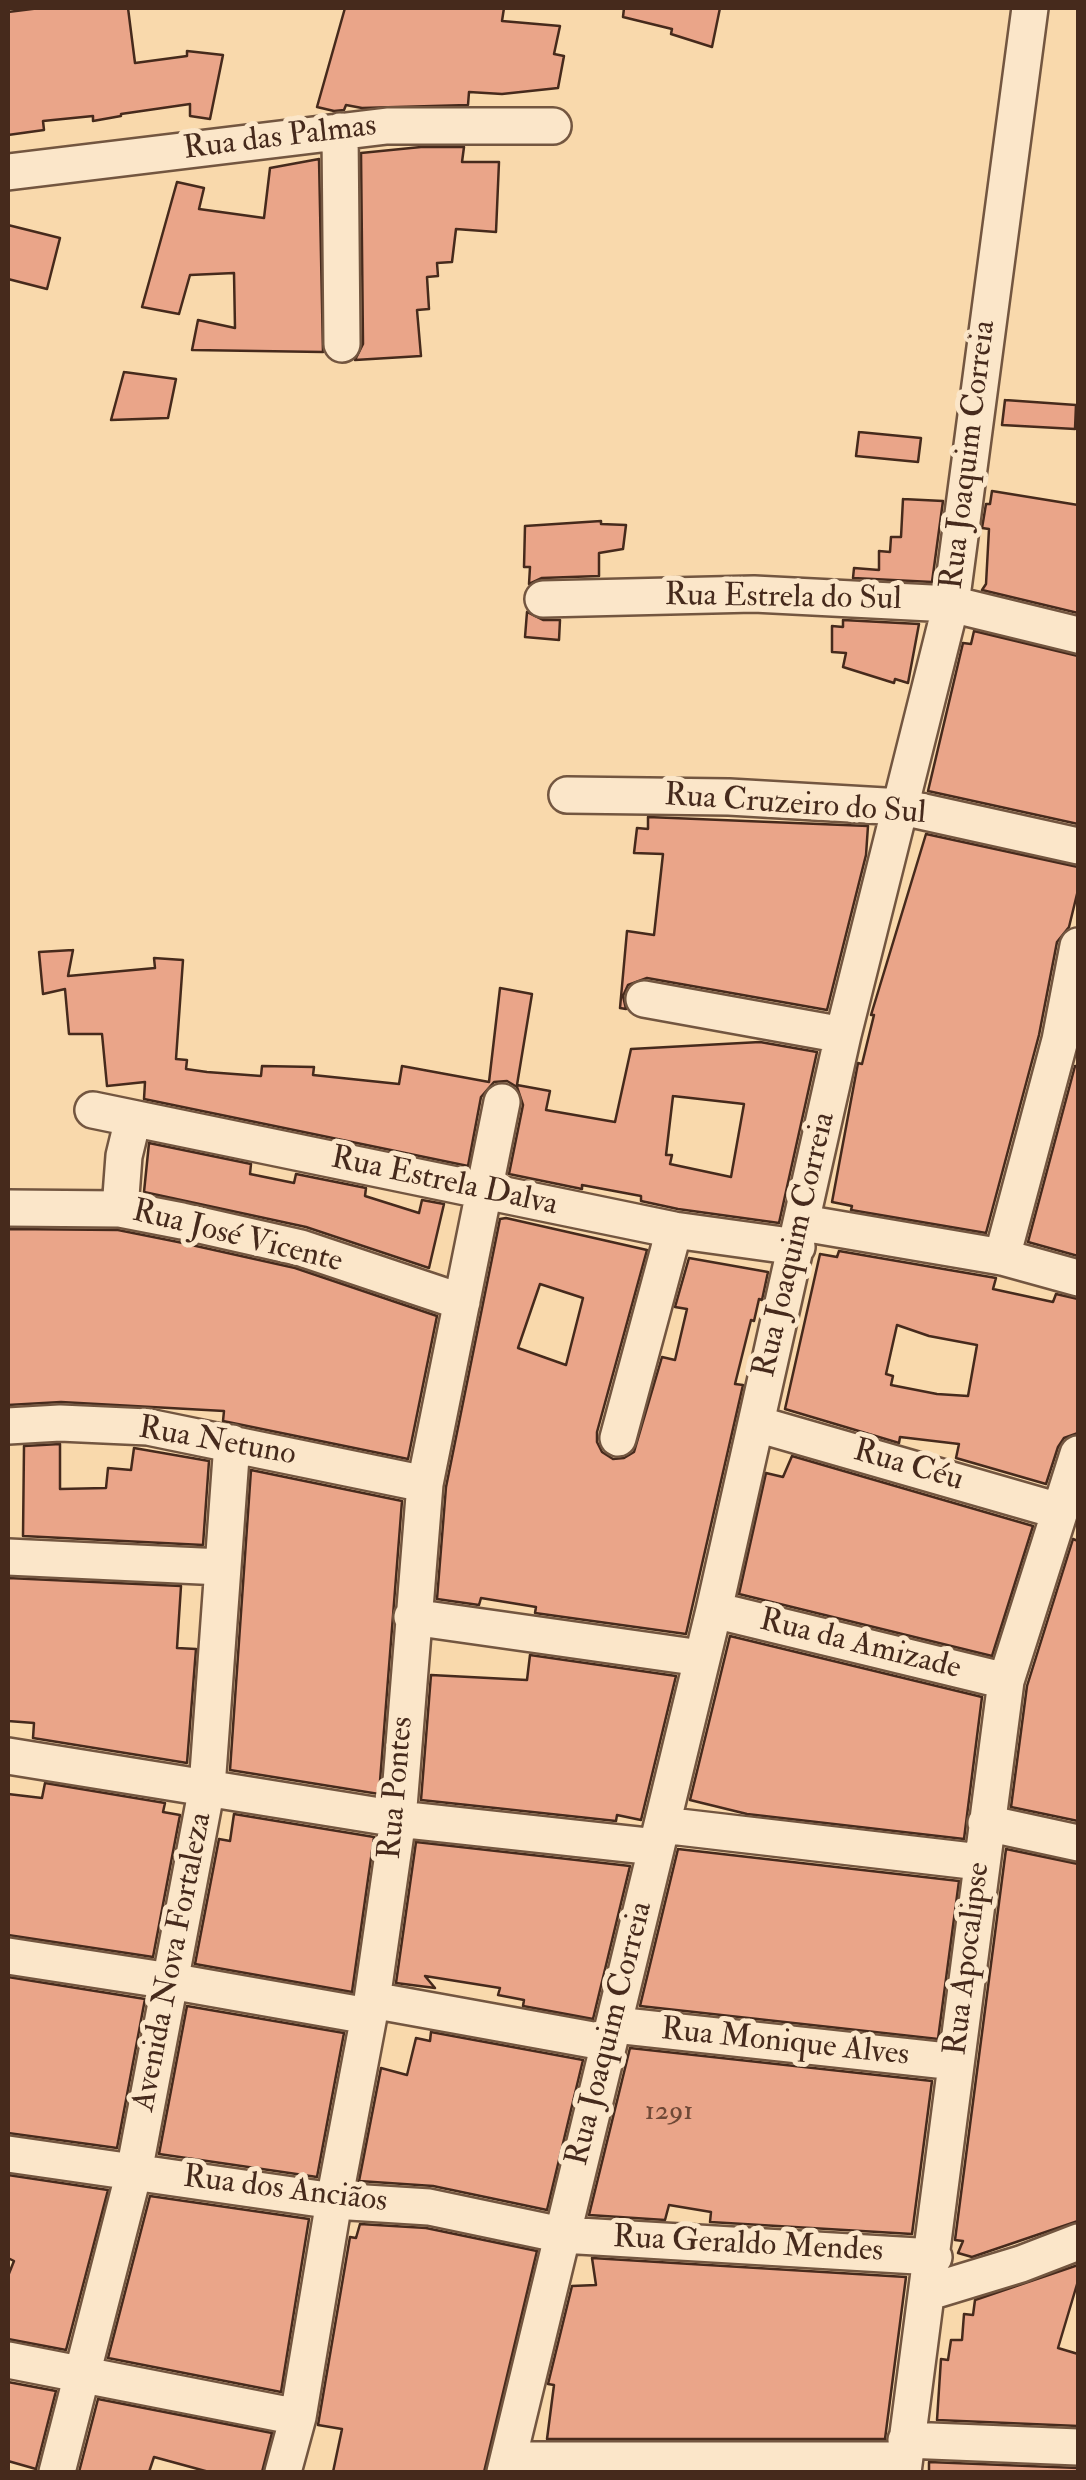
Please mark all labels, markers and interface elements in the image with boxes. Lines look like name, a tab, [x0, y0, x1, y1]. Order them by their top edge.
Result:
street label: Rua das Palmas	[181, 108, 379, 170]
street label: Rua Joaquim Correia	[934, 318, 1006, 592]
street label: Rua Estrela do Sul	[664, 578, 902, 620]
street label: Rua Cruzeiro do Sul	[663, 778, 927, 834]
street label: Rua Joaquim Correia	[747, 1109, 845, 1381]
street label: Rua Estrela Dalva	[327, 1140, 561, 1226]
street label: Rua José Vicente	[128, 1193, 346, 1283]
street label: Rua Netuno	[135, 1410, 299, 1476]
street label: Rua Céu	[849, 1433, 967, 1501]
street label: Rua da Amizade	[755, 1602, 965, 1690]
street label: Rua Pontes	[373, 1715, 423, 1861]
street label: Avenida Nova Fortaleza	[126, 1809, 222, 2115]
street label: Rua Apocalipse	[938, 1860, 1000, 2058]
street label: Rua Joaquim Correia	[560, 1898, 662, 2170]
street label: Rua Monique Alves	[659, 2012, 911, 2076]
house number: 1291	[645, 2096, 693, 2130]
street label: Rua dos Anciãos	[181, 2159, 389, 2223]
street label: Rua Geraldo Mendes	[612, 2220, 884, 2272]

